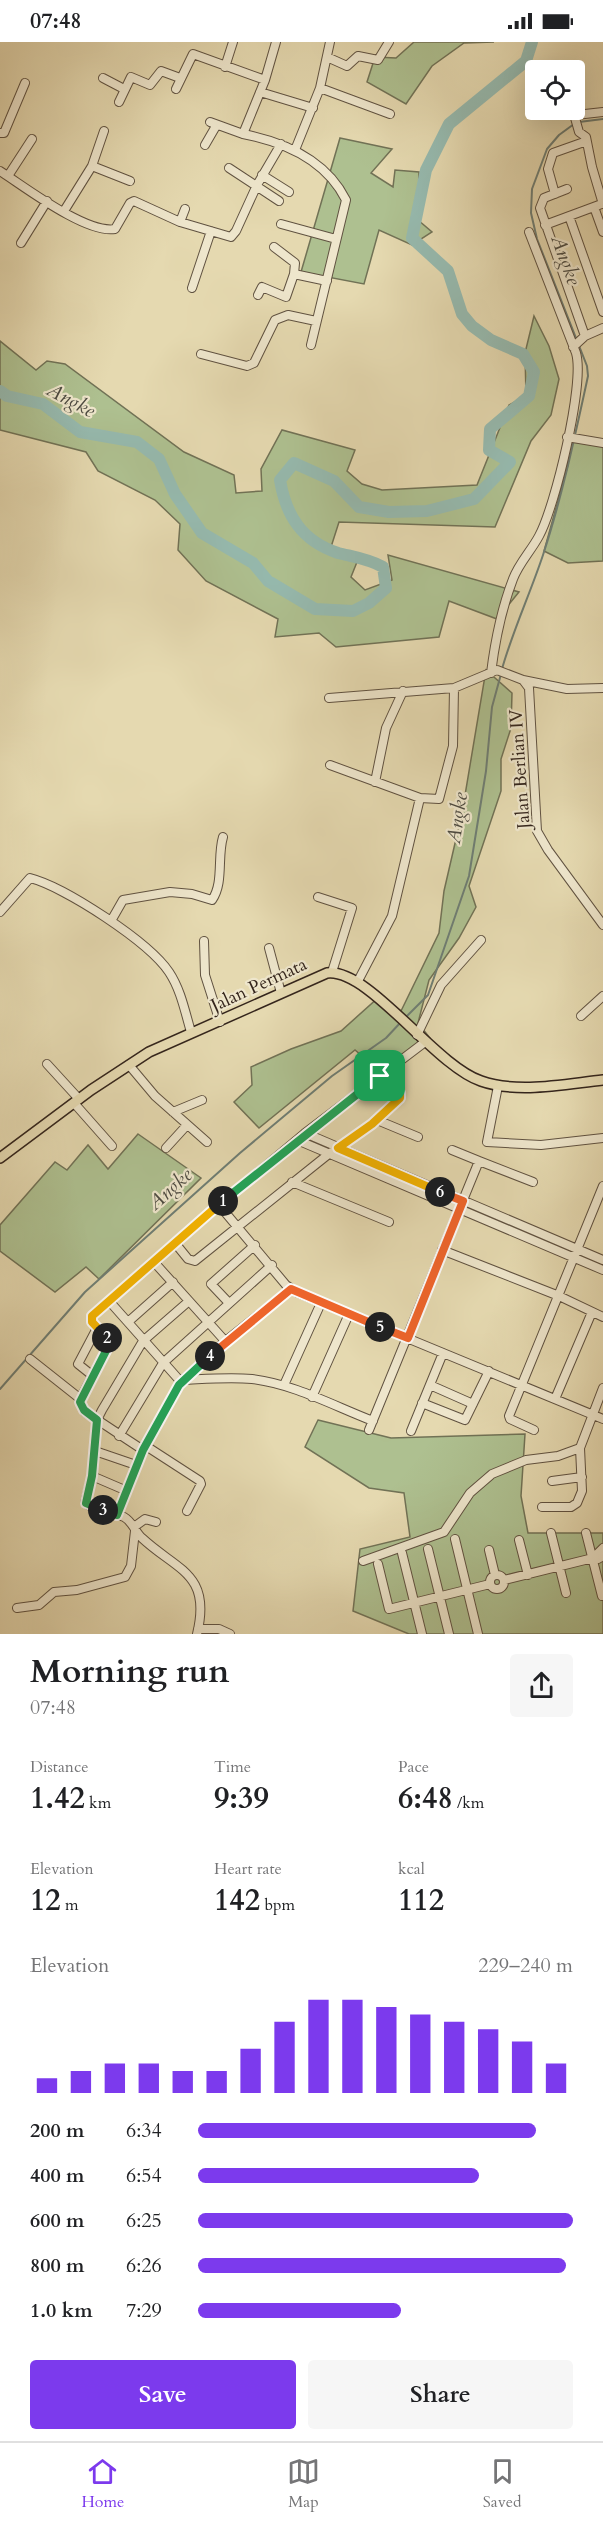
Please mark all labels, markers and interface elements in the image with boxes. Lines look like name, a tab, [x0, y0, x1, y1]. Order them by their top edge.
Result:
text: 07:48	[30, 6, 81, 36]
map controls	[525, 60, 585, 120]
button: locate	[525, 60, 585, 120]
water label: Angke	[544, 230, 588, 289]
water label: Angke	[41, 376, 100, 424]
street label: Jalan Berlian IV	[503, 707, 537, 833]
water label: Angke	[440, 790, 474, 846]
street label: Jalan Permata	[204, 952, 311, 1019]
pin	[354, 1050, 405, 1101]
icon: arrive	[363, 1059, 396, 1092]
water label: Angke	[141, 1162, 198, 1217]
pin: 6	[425, 1177, 455, 1207]
text: 6	[436, 1181, 444, 1203]
pin: 1	[208, 1186, 238, 1216]
text: 1	[219, 1190, 227, 1212]
pin: 5	[365, 1312, 395, 1342]
text: 5	[376, 1316, 384, 1338]
pin: 2	[92, 1323, 122, 1353]
text: 2	[103, 1327, 111, 1349]
pin: 4	[195, 1341, 225, 1371]
text: 4	[206, 1345, 214, 1367]
pin: 3	[88, 1495, 118, 1525]
text: 3	[99, 1499, 107, 1521]
text: Morning run	[30, 1649, 230, 1694]
button: share	[510, 1654, 573, 1717]
text: 07:48	[30, 1694, 76, 1721]
text: Distance	[30, 1756, 88, 1778]
text: Time	[214, 1756, 251, 1778]
text: Pace	[398, 1756, 429, 1778]
text: 1.42	[30, 1778, 85, 1819]
text: 9:39	[214, 1778, 269, 1819]
text: 6:48	[398, 1778, 453, 1819]
text: km	[85, 1792, 111, 1814]
text: /km	[453, 1792, 484, 1814]
text: Elevation	[30, 1858, 94, 1880]
text: Heart rate	[214, 1858, 282, 1880]
text: kcal	[398, 1858, 425, 1880]
text: 12	[30, 1880, 61, 1921]
text: 142	[214, 1880, 260, 1921]
text: 112	[398, 1880, 444, 1921]
text: m	[61, 1894, 79, 1916]
text: bpm	[260, 1894, 295, 1916]
text: Elevation	[30, 1952, 109, 1979]
text: 229–240 m	[478, 1952, 573, 1979]
text: 200 m	[30, 2117, 85, 2144]
text: 6:34	[126, 2117, 162, 2144]
text: 400 m	[30, 2162, 85, 2189]
text: 6:54	[126, 2162, 162, 2189]
text: 600 m	[30, 2207, 85, 2234]
text: 6:25	[126, 2207, 162, 2234]
text: 800 m	[30, 2252, 85, 2279]
text: 6:26	[126, 2252, 162, 2279]
text: 1.0 km	[30, 2297, 93, 2324]
text: 7:29	[126, 2297, 162, 2324]
button: Save	[30, 2360, 296, 2429]
button: Share	[308, 2360, 573, 2429]
tab: Home	[81, 2455, 124, 2513]
tab: Map	[287, 2455, 320, 2513]
tab: Saved	[483, 2455, 522, 2513]

